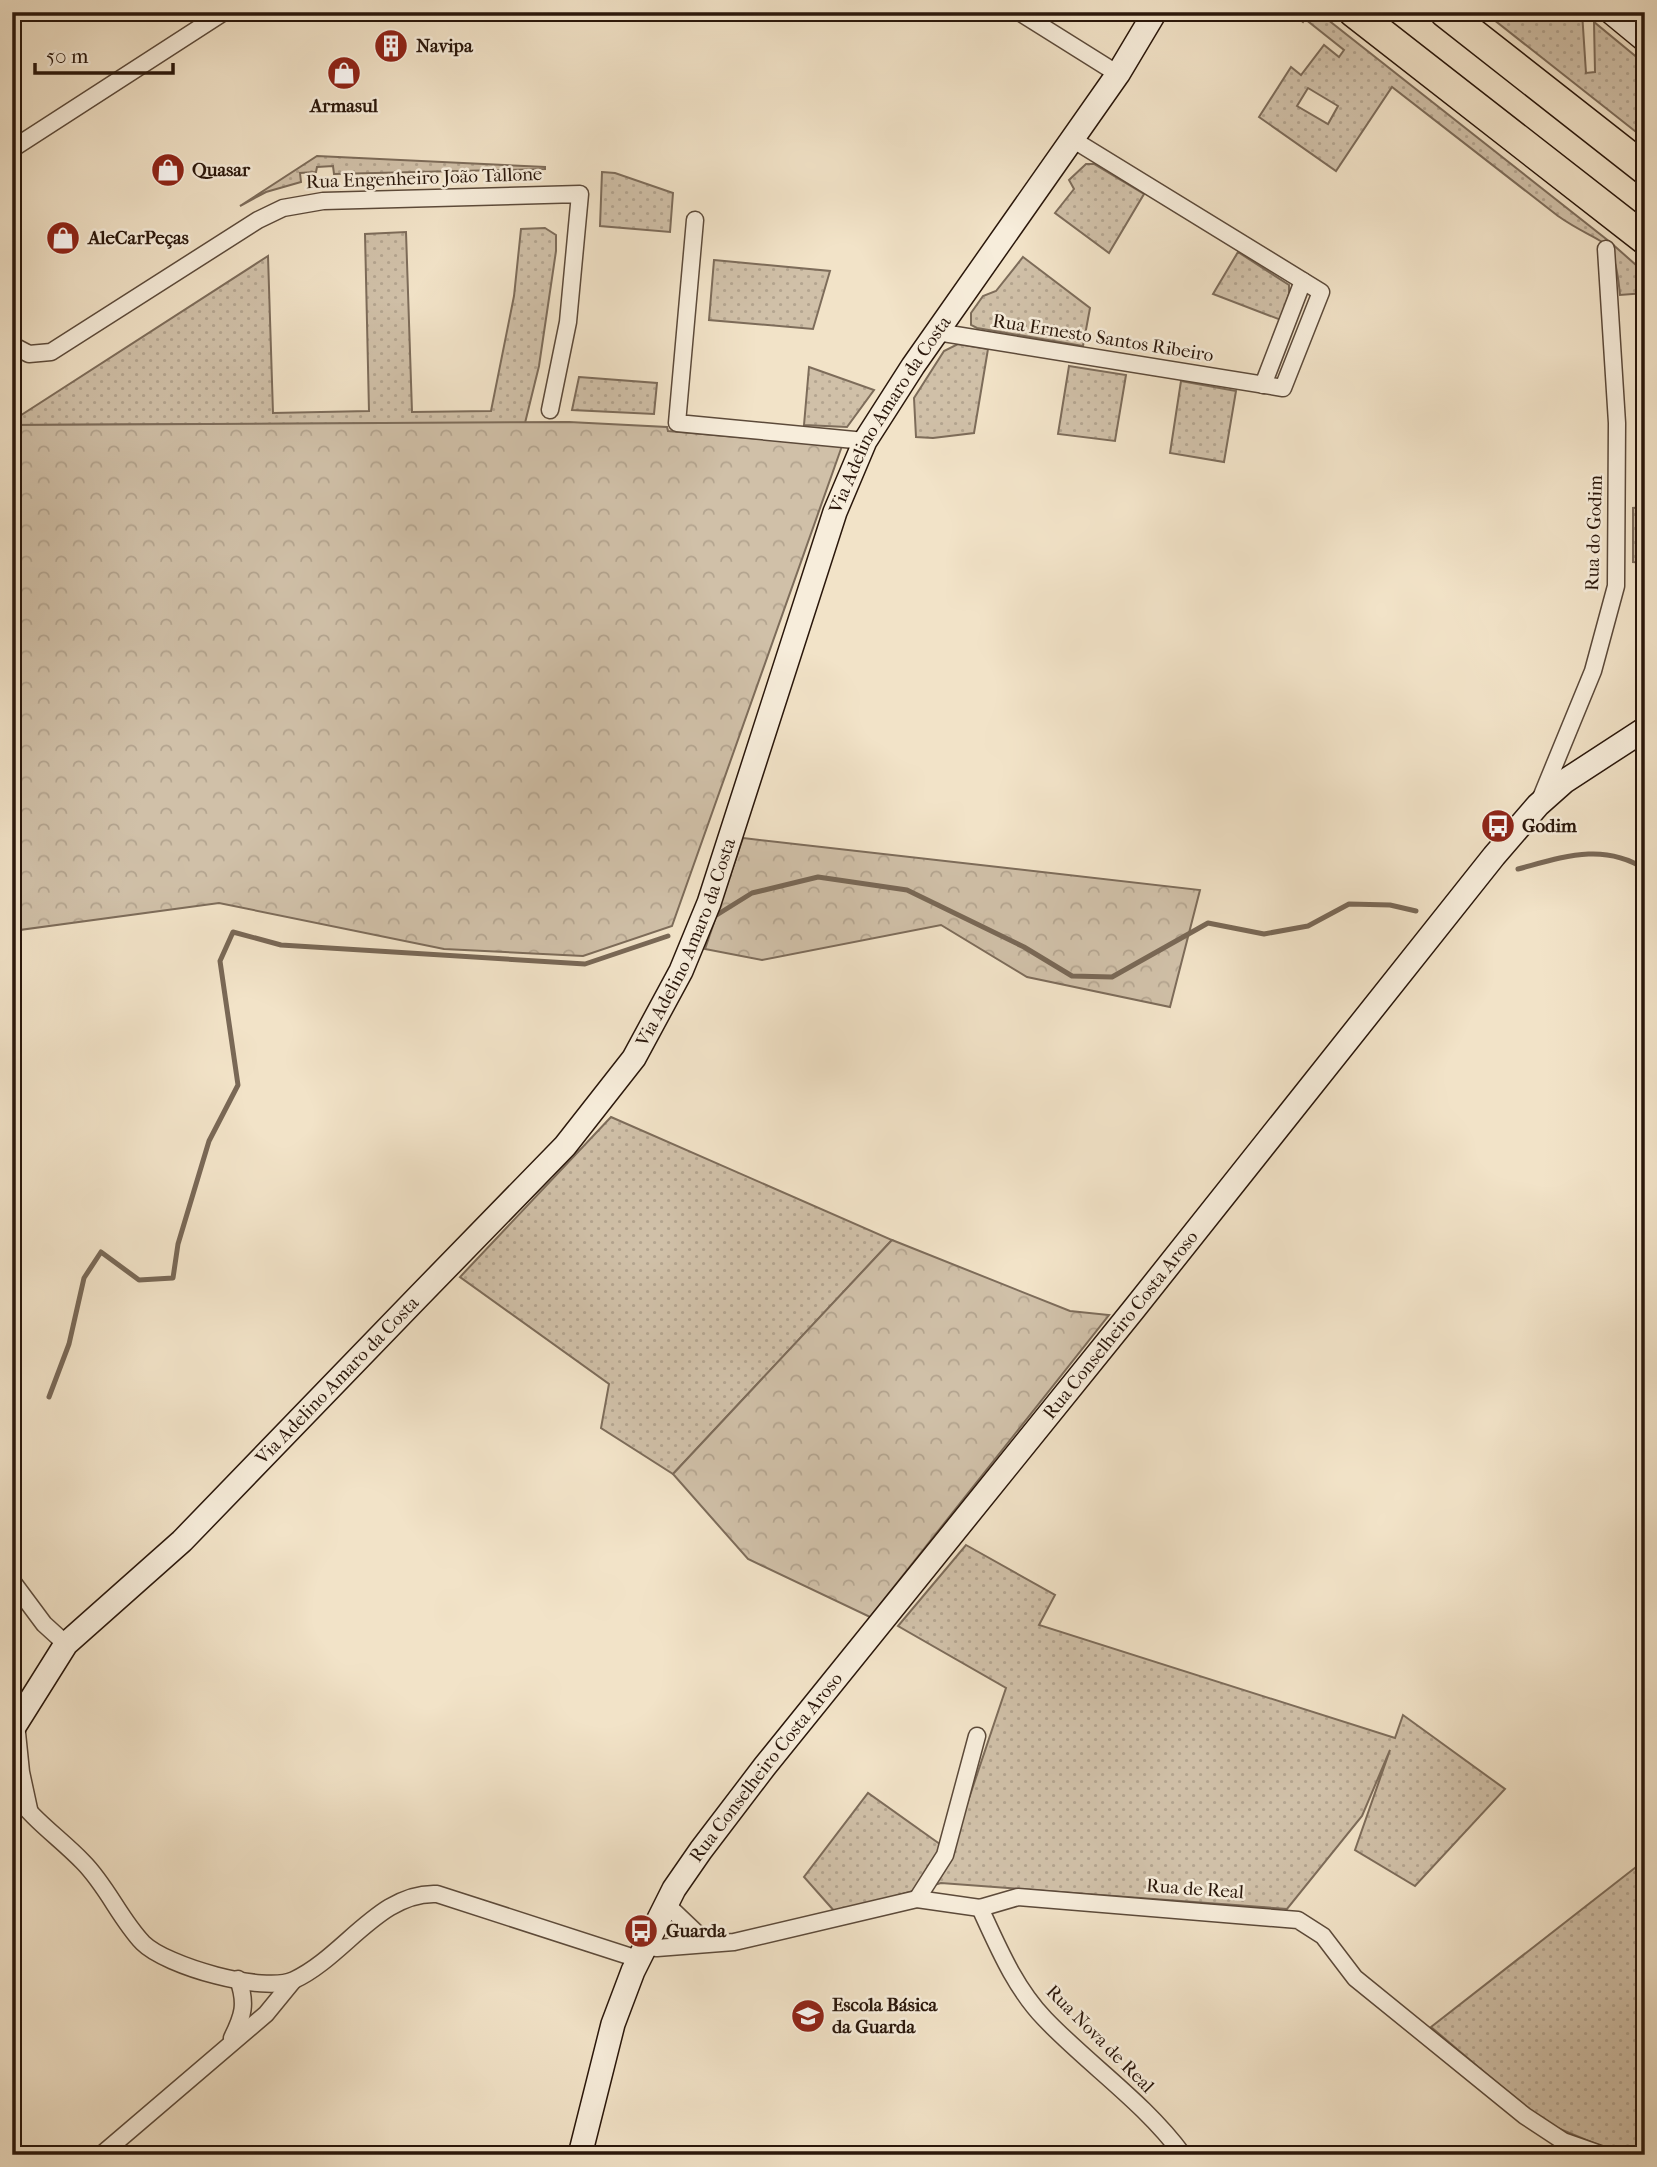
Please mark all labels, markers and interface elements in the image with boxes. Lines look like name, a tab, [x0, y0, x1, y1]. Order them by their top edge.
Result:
building icon: Navipa	[372, 27, 410, 65]
scale bar	[35, 32, 173, 76]
place label: Navipa	[416, 35, 474, 57]
text: 50 m	[46, 44, 89, 68]
shop icon: Armasul	[325, 54, 363, 92]
place label: Armasul	[309, 95, 379, 117]
shop icon: Quasar	[149, 151, 187, 189]
place label: Quasar	[192, 159, 251, 181]
street label: Rua Engenheiro João Tallone	[305, 163, 543, 193]
shop icon: AleCarPeças	[44, 219, 82, 257]
place label: AleCarPeças	[87, 227, 189, 249]
street label: Rua Ernesto Santos Ribeiro	[991, 310, 1215, 366]
street label: Via Adelino Amaro da Costa	[824, 312, 956, 518]
street label: Rua do Godim	[1581, 474, 1607, 591]
bus stop icon: Godim	[1479, 807, 1517, 845]
place label: Godim	[1522, 815, 1577, 837]
street label: Via Adelino Amaro da Costa	[631, 835, 740, 1051]
street label: Rua Conselheiro Costa Aroso	[1039, 1226, 1203, 1424]
street label: Via Adelino Amaro da Costa	[250, 1292, 424, 1470]
street label: Rua Conselheiro Costa Aroso	[685, 1668, 847, 1866]
street label: Rua de Real	[1145, 1875, 1245, 1903]
bus stop icon: Guarda	[622, 1912, 660, 1950]
place label: Guarda	[666, 1920, 727, 1942]
street label: Rua Nova de Real	[1042, 1981, 1158, 2097]
place label: Escola Básica da Guarda	[832, 1994, 939, 2038]
school or university icon: Escola Básica da Guarda	[789, 1997, 827, 2035]

